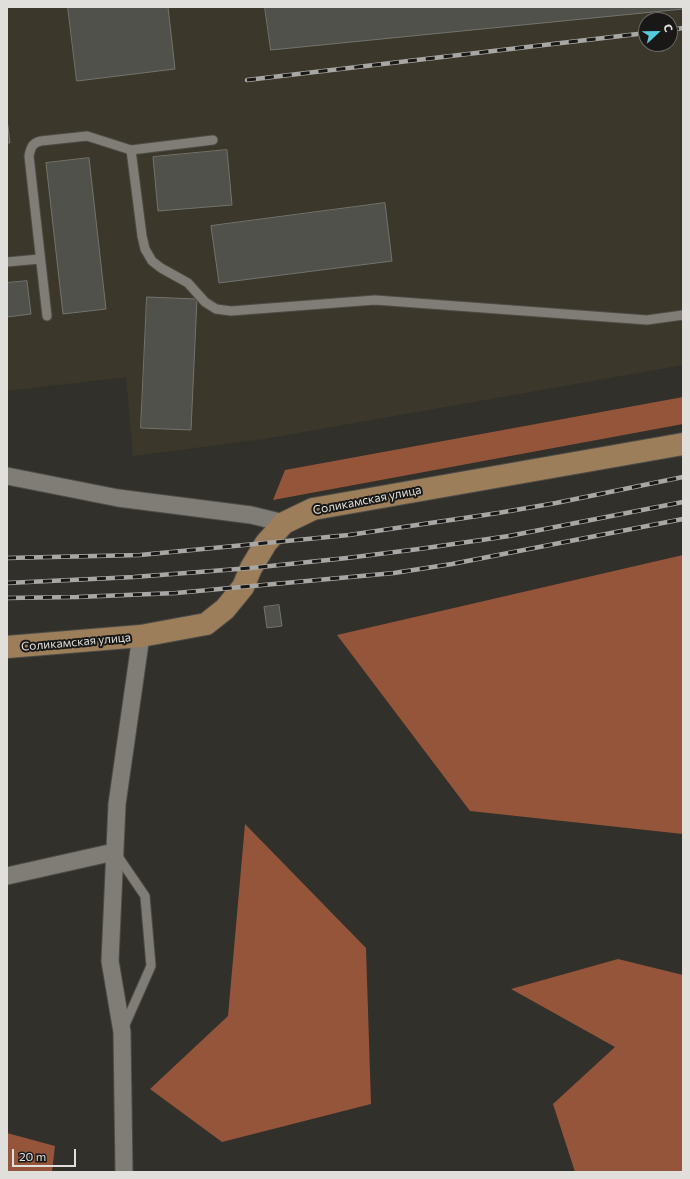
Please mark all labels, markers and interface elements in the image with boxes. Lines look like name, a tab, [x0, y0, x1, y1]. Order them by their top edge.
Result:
north arrow	[638, 12, 678, 52]
text: С	[661, 22, 676, 34]
street label: Соликамская улица	[312, 482, 422, 518]
street label: Соликамская улица	[20, 630, 132, 654]
scale bar	[14, 1141, 78, 1167]
text: 20 m	[19, 1149, 46, 1163]

